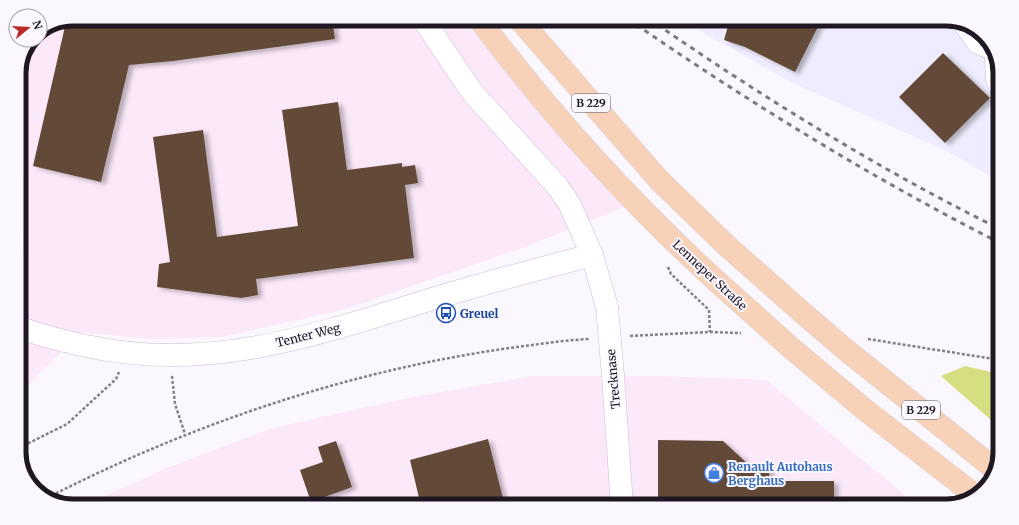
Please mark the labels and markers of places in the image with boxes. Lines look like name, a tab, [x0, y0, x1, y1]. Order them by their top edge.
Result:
bus stop icon: Greuel	[435, 302, 457, 324]
place label: Greuel	[460, 306, 499, 321]
place label: Renault Autohaus Berghaus	[728, 459, 833, 488]
shop icon: Renault Autohaus Berghaus	[703, 462, 725, 484]

